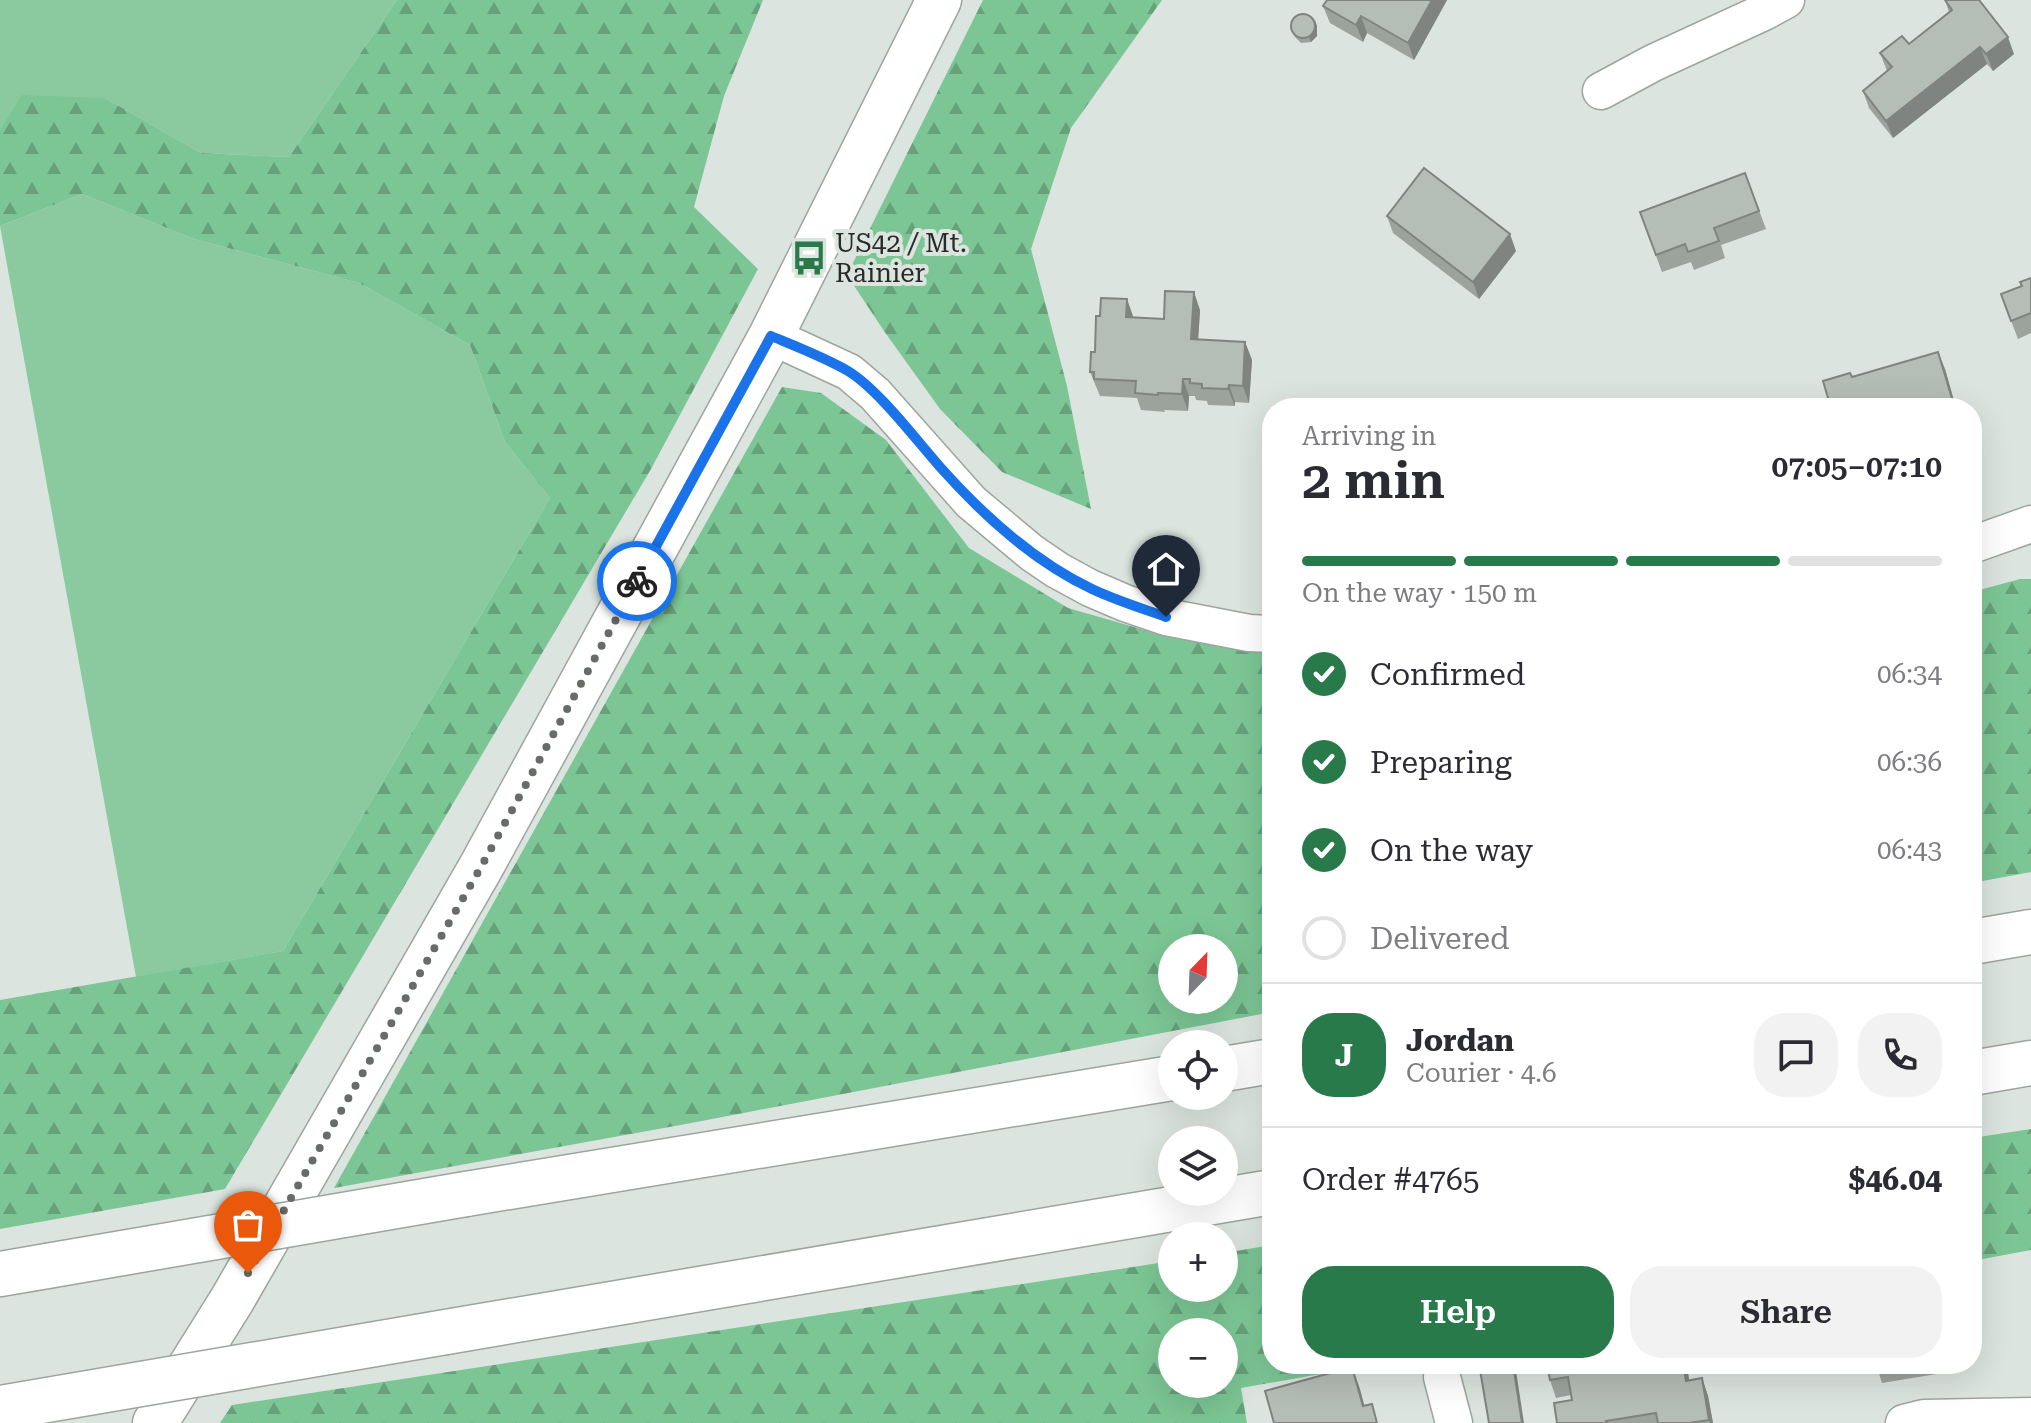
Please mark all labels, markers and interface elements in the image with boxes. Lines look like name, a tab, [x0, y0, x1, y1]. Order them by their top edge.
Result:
place label: US42 / Mt. Rainier	[835, 228, 967, 288]
bus stop icon: US42 / Mt. Rainier	[790, 239, 828, 277]
text: Arriving in	[1302, 421, 1436, 451]
text: 07:05–07:10	[1772, 449, 1942, 484]
text: 2 min	[1302, 450, 1445, 511]
pin	[1132, 535, 1200, 617]
courier	[597, 541, 677, 621]
icon: home	[1144, 547, 1188, 591]
icon: bike	[615, 559, 659, 603]
text: On the way · 150 m	[1302, 578, 1537, 608]
icon: check	[1302, 652, 1346, 696]
text: Confirmed	[1370, 657, 1525, 692]
text: 06:34	[1877, 659, 1942, 689]
icon: check	[1302, 740, 1346, 784]
text: Preparing	[1370, 745, 1512, 780]
text: 06:36	[1877, 747, 1942, 777]
icon: check	[1302, 828, 1346, 872]
text: On the way	[1370, 833, 1533, 868]
text: 06:43	[1877, 835, 1942, 865]
text: Delivered	[1370, 921, 1509, 956]
north arrow	[1158, 934, 1238, 1014]
map controls	[1158, 934, 1238, 1398]
button: chat	[1754, 1013, 1838, 1097]
button: phone	[1858, 1013, 1942, 1097]
text: Jordan	[1406, 1023, 1514, 1058]
button: locate	[1158, 1030, 1238, 1110]
text: J	[1335, 1038, 1353, 1073]
text: Courier · 4.6	[1406, 1058, 1556, 1088]
button: layers	[1158, 1126, 1238, 1206]
text: Order #4765	[1302, 1162, 1480, 1197]
text: $46.04	[1849, 1162, 1942, 1197]
pin	[214, 1191, 282, 1273]
icon: bag	[226, 1203, 270, 1247]
button: +	[1158, 1222, 1238, 1302]
button: Help	[1302, 1266, 1614, 1358]
button: Share	[1630, 1266, 1942, 1358]
button: −	[1158, 1318, 1238, 1398]

